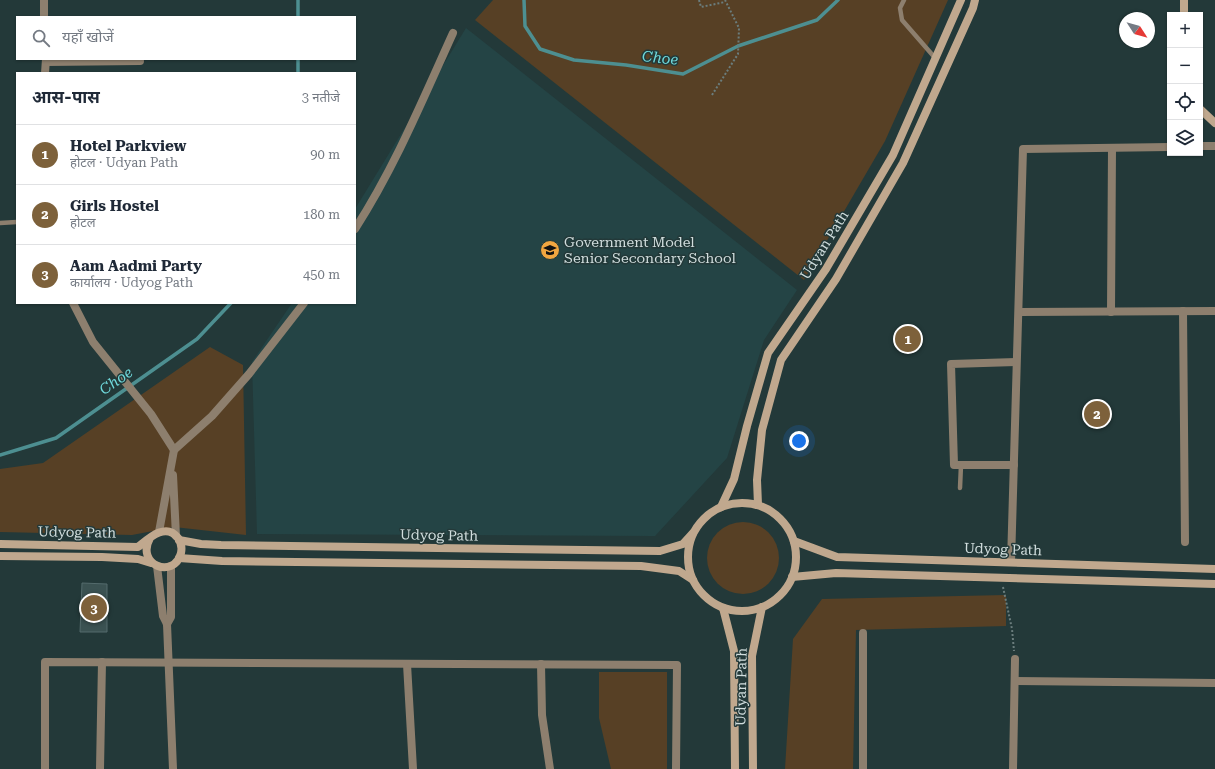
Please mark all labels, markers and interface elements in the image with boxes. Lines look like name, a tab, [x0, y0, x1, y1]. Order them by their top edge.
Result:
north arrow	[1119, 12, 1155, 48]
map controls	[1167, 12, 1203, 156]
button: +	[1167, 12, 1203, 48]
search box	[16, 16, 356, 60]
icon: search	[30, 27, 52, 49]
text: यहाँ खोजें	[62, 28, 114, 46]
water label: Choe	[641, 47, 679, 69]
button: −	[1167, 48, 1203, 84]
button: locate	[1167, 84, 1203, 120]
text: आस-पास	[32, 87, 100, 107]
text: 3 नतीजे	[302, 90, 340, 105]
button: layers	[1167, 120, 1203, 156]
text: Hotel Parkview	[70, 137, 186, 155]
text: 1	[41, 147, 49, 162]
text: 90 m	[310, 147, 340, 162]
text: होटल · Udyan Path	[70, 155, 178, 170]
text: Girls Hostel	[70, 197, 159, 215]
text: 2	[41, 207, 49, 222]
text: 180 m	[303, 207, 340, 222]
street label: Udyan Path	[796, 208, 852, 282]
text: होटल	[70, 215, 96, 230]
place label: Government Model Senior Secondary School	[564, 234, 737, 266]
school or university icon: Government Model Senior Secondary School	[539, 239, 561, 261]
text: Aam Aadmi Party	[70, 257, 202, 275]
text: 3	[41, 267, 49, 282]
text: 450 m	[303, 267, 340, 282]
text: कार्यालय · Udyog Path	[70, 275, 193, 290]
pin: 1	[895, 324, 921, 354]
water label: Choe	[96, 363, 136, 399]
pin: 2	[1084, 399, 1110, 429]
your location	[789, 431, 809, 451]
street label: Udyog Path	[38, 523, 116, 541]
street label: Udyog Path	[400, 526, 478, 544]
street label: Udyog Path	[964, 540, 1042, 558]
pin: 3	[81, 593, 107, 623]
street label: Udyan Path	[732, 648, 750, 726]

